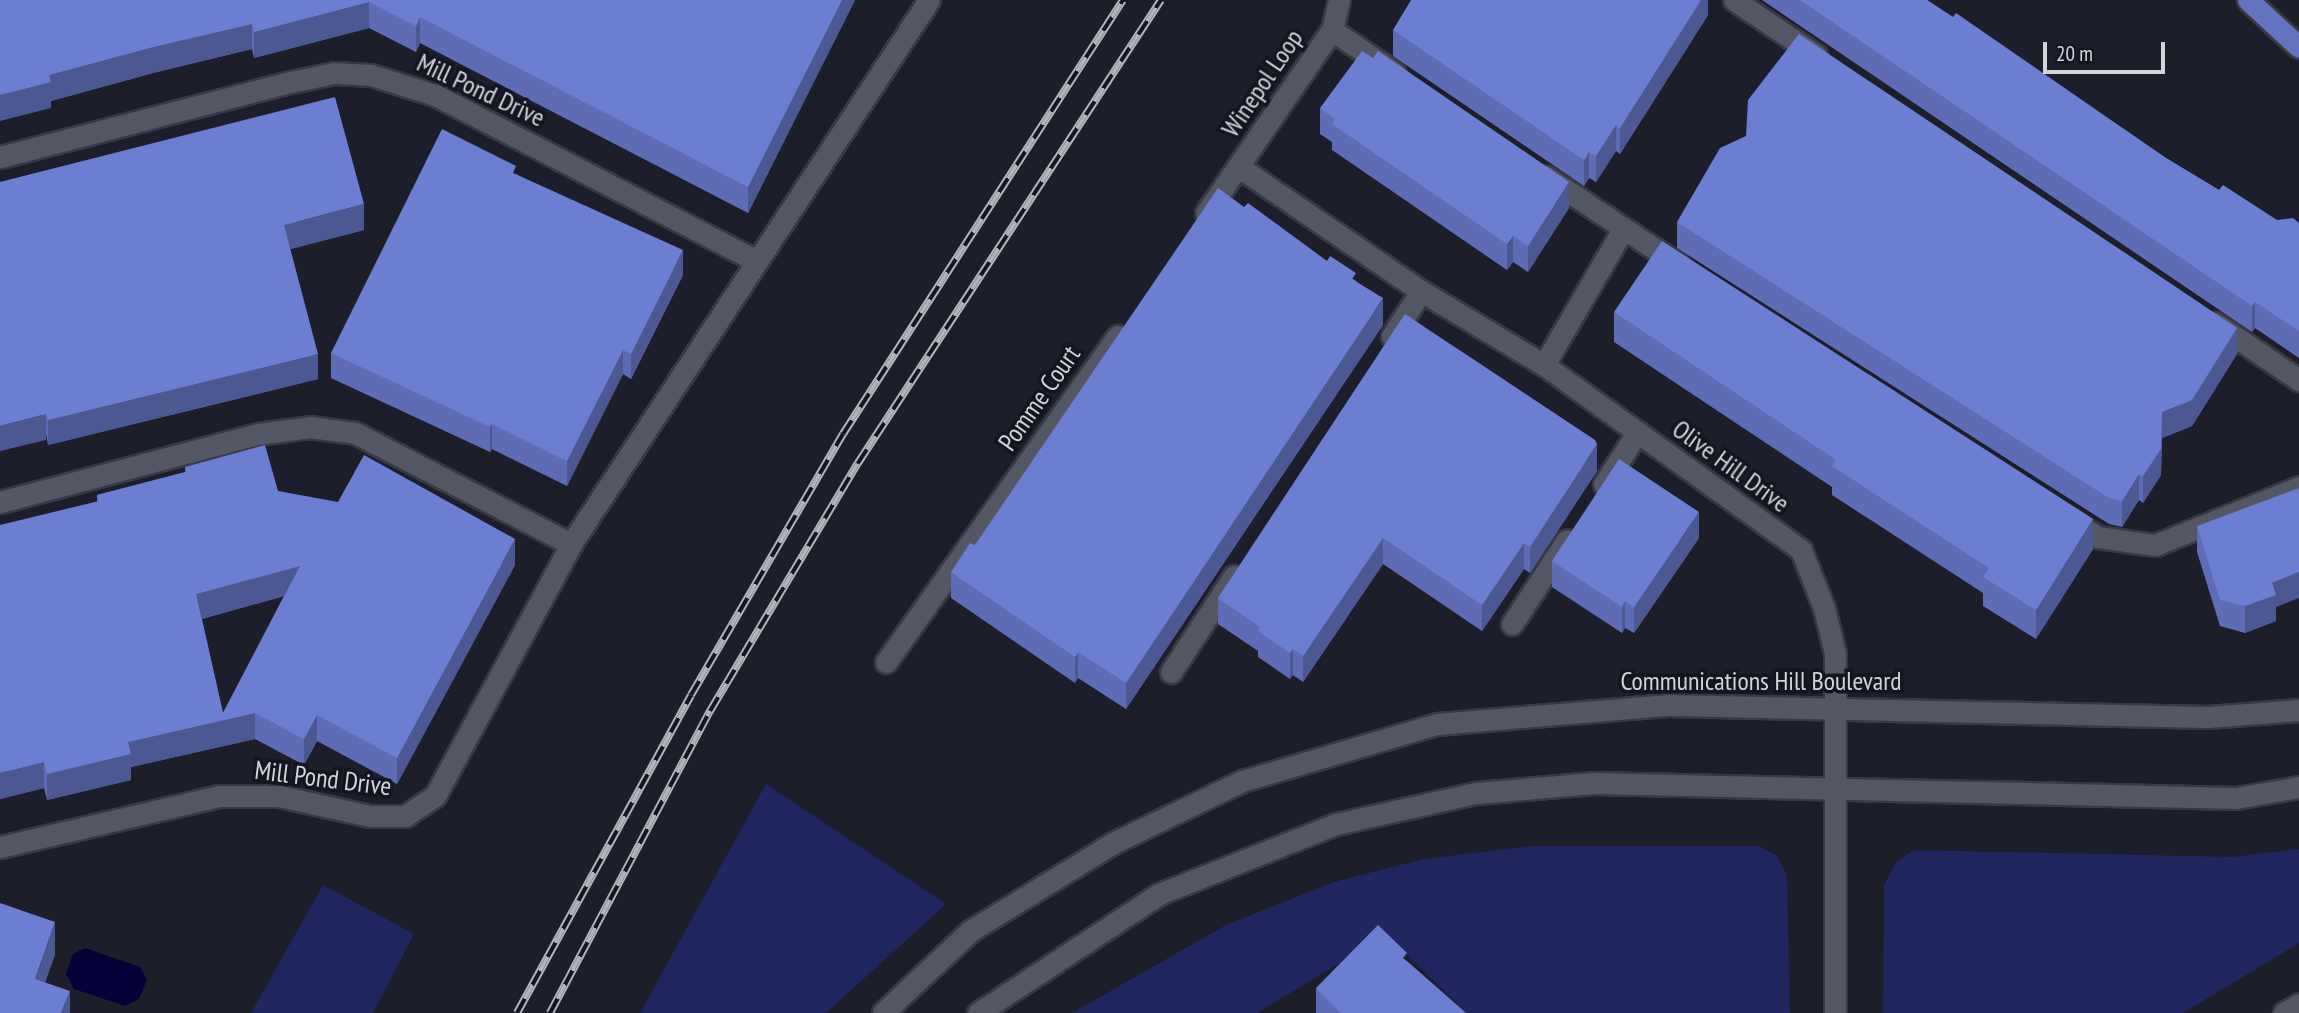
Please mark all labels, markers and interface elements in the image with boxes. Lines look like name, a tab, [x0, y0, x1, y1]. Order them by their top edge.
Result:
street label: Winepol Loop	[1215, 23, 1309, 143]
scale bar	[2047, 28, 2170, 72]
text: 20 m	[2056, 40, 2093, 67]
street label: Mill Pond Drive	[412, 47, 550, 133]
street label: Pomme Court	[992, 340, 1086, 456]
street label: Olive Hill Drive	[1667, 413, 1795, 519]
street label: Communications Hill Boulevard	[1620, 665, 1902, 697]
street label: Mill Pond Drive	[253, 754, 393, 802]

